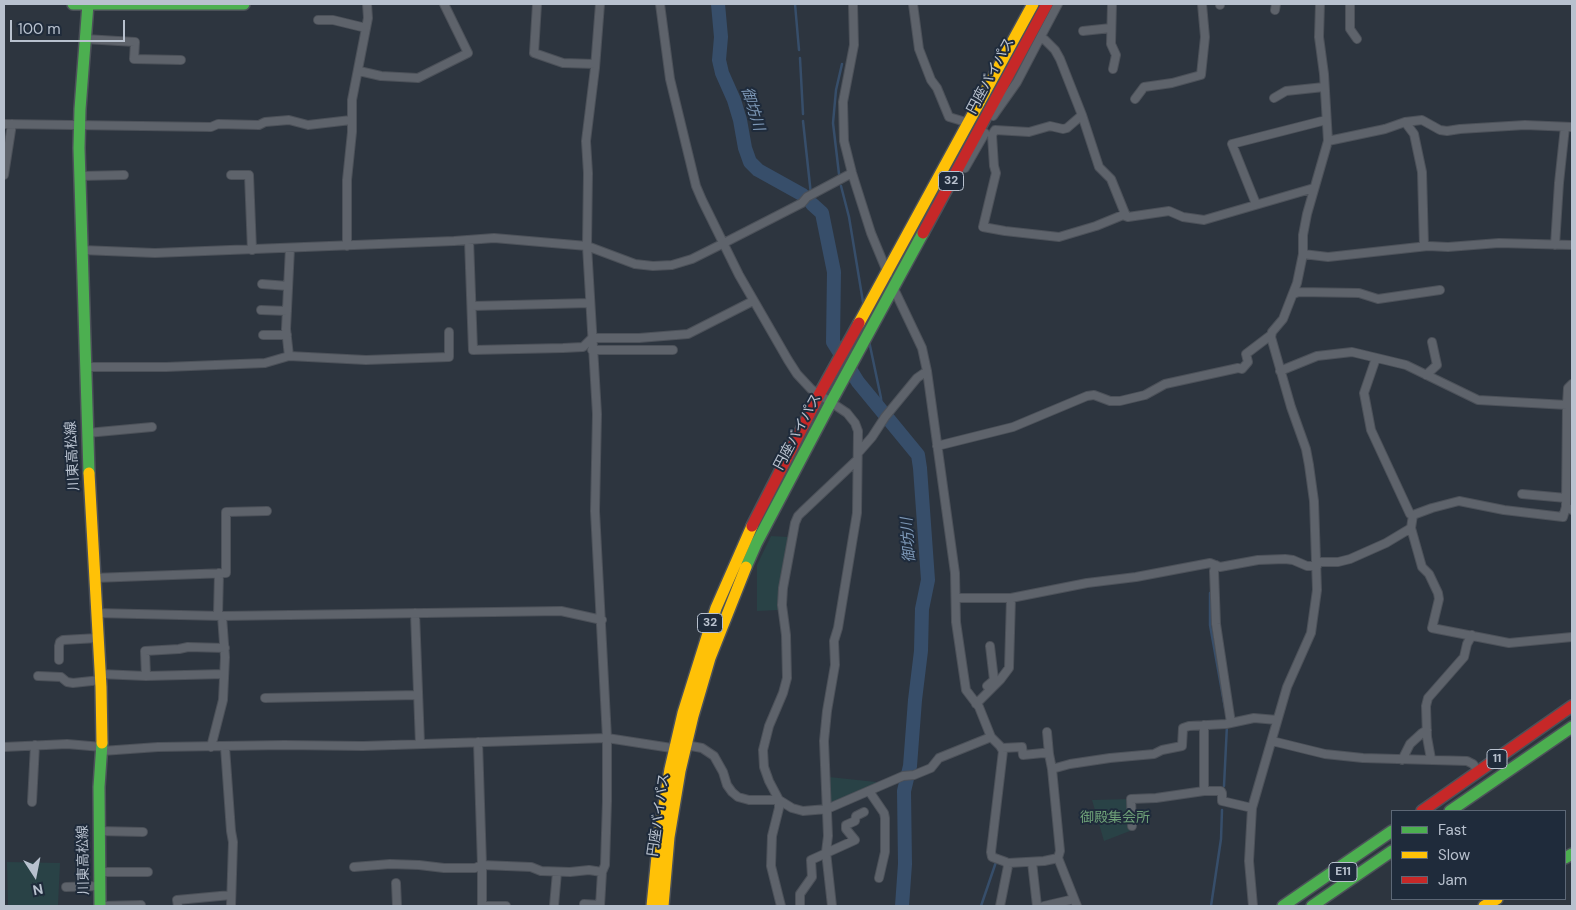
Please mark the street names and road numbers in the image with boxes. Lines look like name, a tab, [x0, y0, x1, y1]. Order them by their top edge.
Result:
street label: 円座バイパス	[964, 35, 1018, 117]
road number: 32	[938, 172, 964, 190]
street label: 円座バイパス	[771, 391, 825, 473]
street label: 川東高松線	[63, 421, 83, 491]
road number: 32	[698, 614, 722, 632]
road number: 11	[1487, 750, 1507, 769]
street label: 円座バイパス	[645, 772, 673, 858]
street label: 川東高松線	[75, 825, 93, 895]
road number: E11	[1329, 862, 1357, 882]

